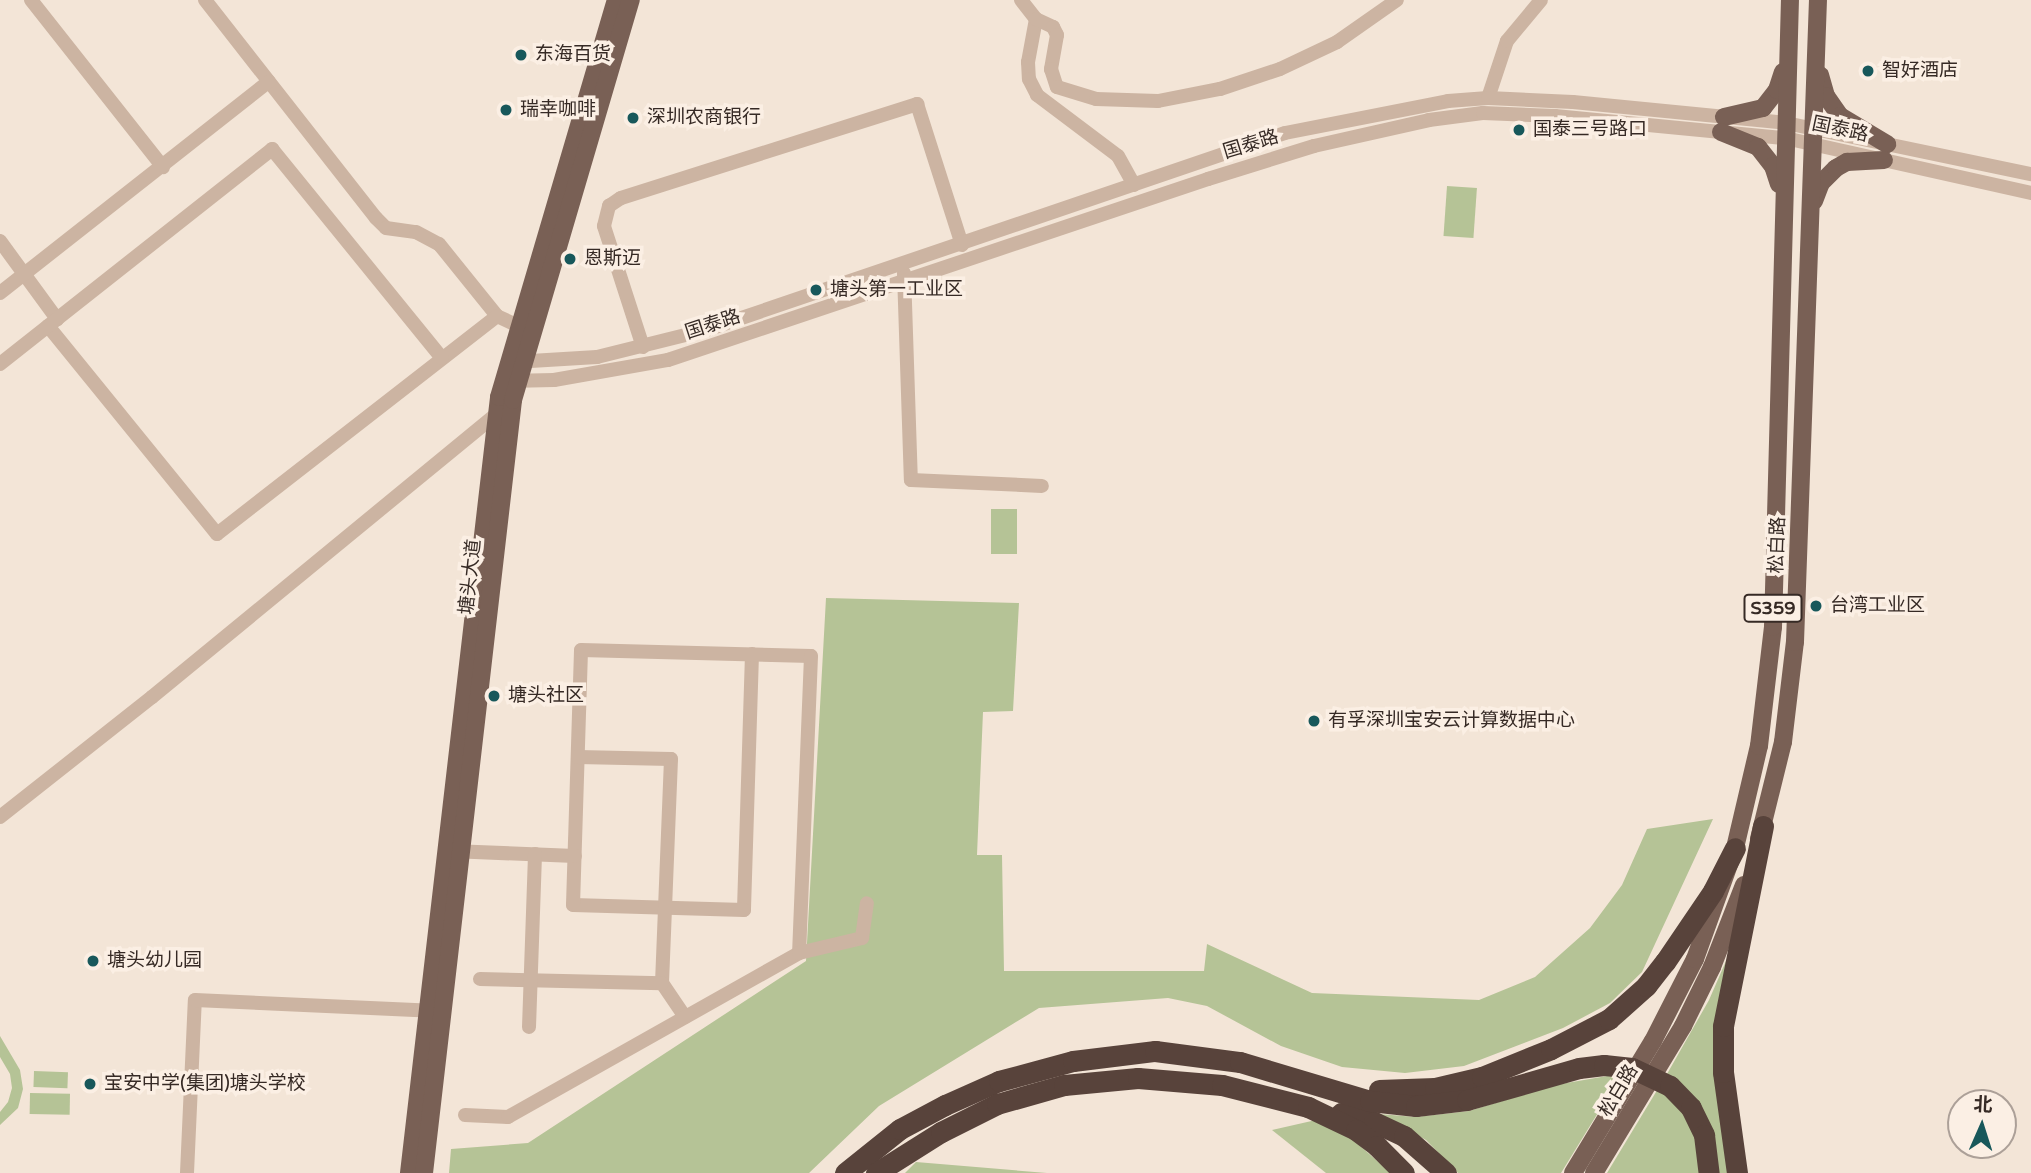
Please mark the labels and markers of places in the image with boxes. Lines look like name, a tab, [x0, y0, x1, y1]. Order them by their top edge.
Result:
place label: 东海百货	[535, 44, 611, 66]
marker: 东海百货	[513, 47, 529, 63]
place label: 智好酒店	[1882, 60, 1958, 82]
marker: 智好酒店	[1860, 63, 1876, 79]
place label: 瑞幸咖啡	[520, 99, 596, 121]
marker: 瑞幸咖啡	[498, 102, 514, 118]
place label: 深圳农商银行	[647, 107, 761, 129]
marker: 深圳农商银行	[625, 110, 641, 126]
place label: 国泰三号路口	[1533, 119, 1647, 141]
marker: 国泰三号路口	[1511, 122, 1527, 138]
place label: 恩斯迈	[584, 248, 641, 270]
marker: 恩斯迈	[562, 251, 578, 267]
place label: 塘头第一工业区	[830, 279, 963, 301]
marker: 塘头第一工业区	[808, 282, 824, 298]
place label: 台湾工业区	[1830, 595, 1925, 617]
marker: 台湾工业区	[1808, 598, 1824, 614]
place label: 塘头社区	[508, 685, 584, 707]
marker: 塘头社区	[486, 688, 502, 704]
place label: 有孚深圳宝安云计算数据中心	[1328, 710, 1575, 732]
marker: 有孚深圳宝安云计算数据中心	[1306, 713, 1322, 729]
place label: 塘头幼儿园	[107, 950, 202, 972]
marker: 塘头幼儿园	[85, 953, 101, 969]
place label: 宝安中学(集团)塘头学校	[104, 1073, 306, 1095]
marker: 宝安中学(集团)塘头学校	[82, 1076, 98, 1092]

